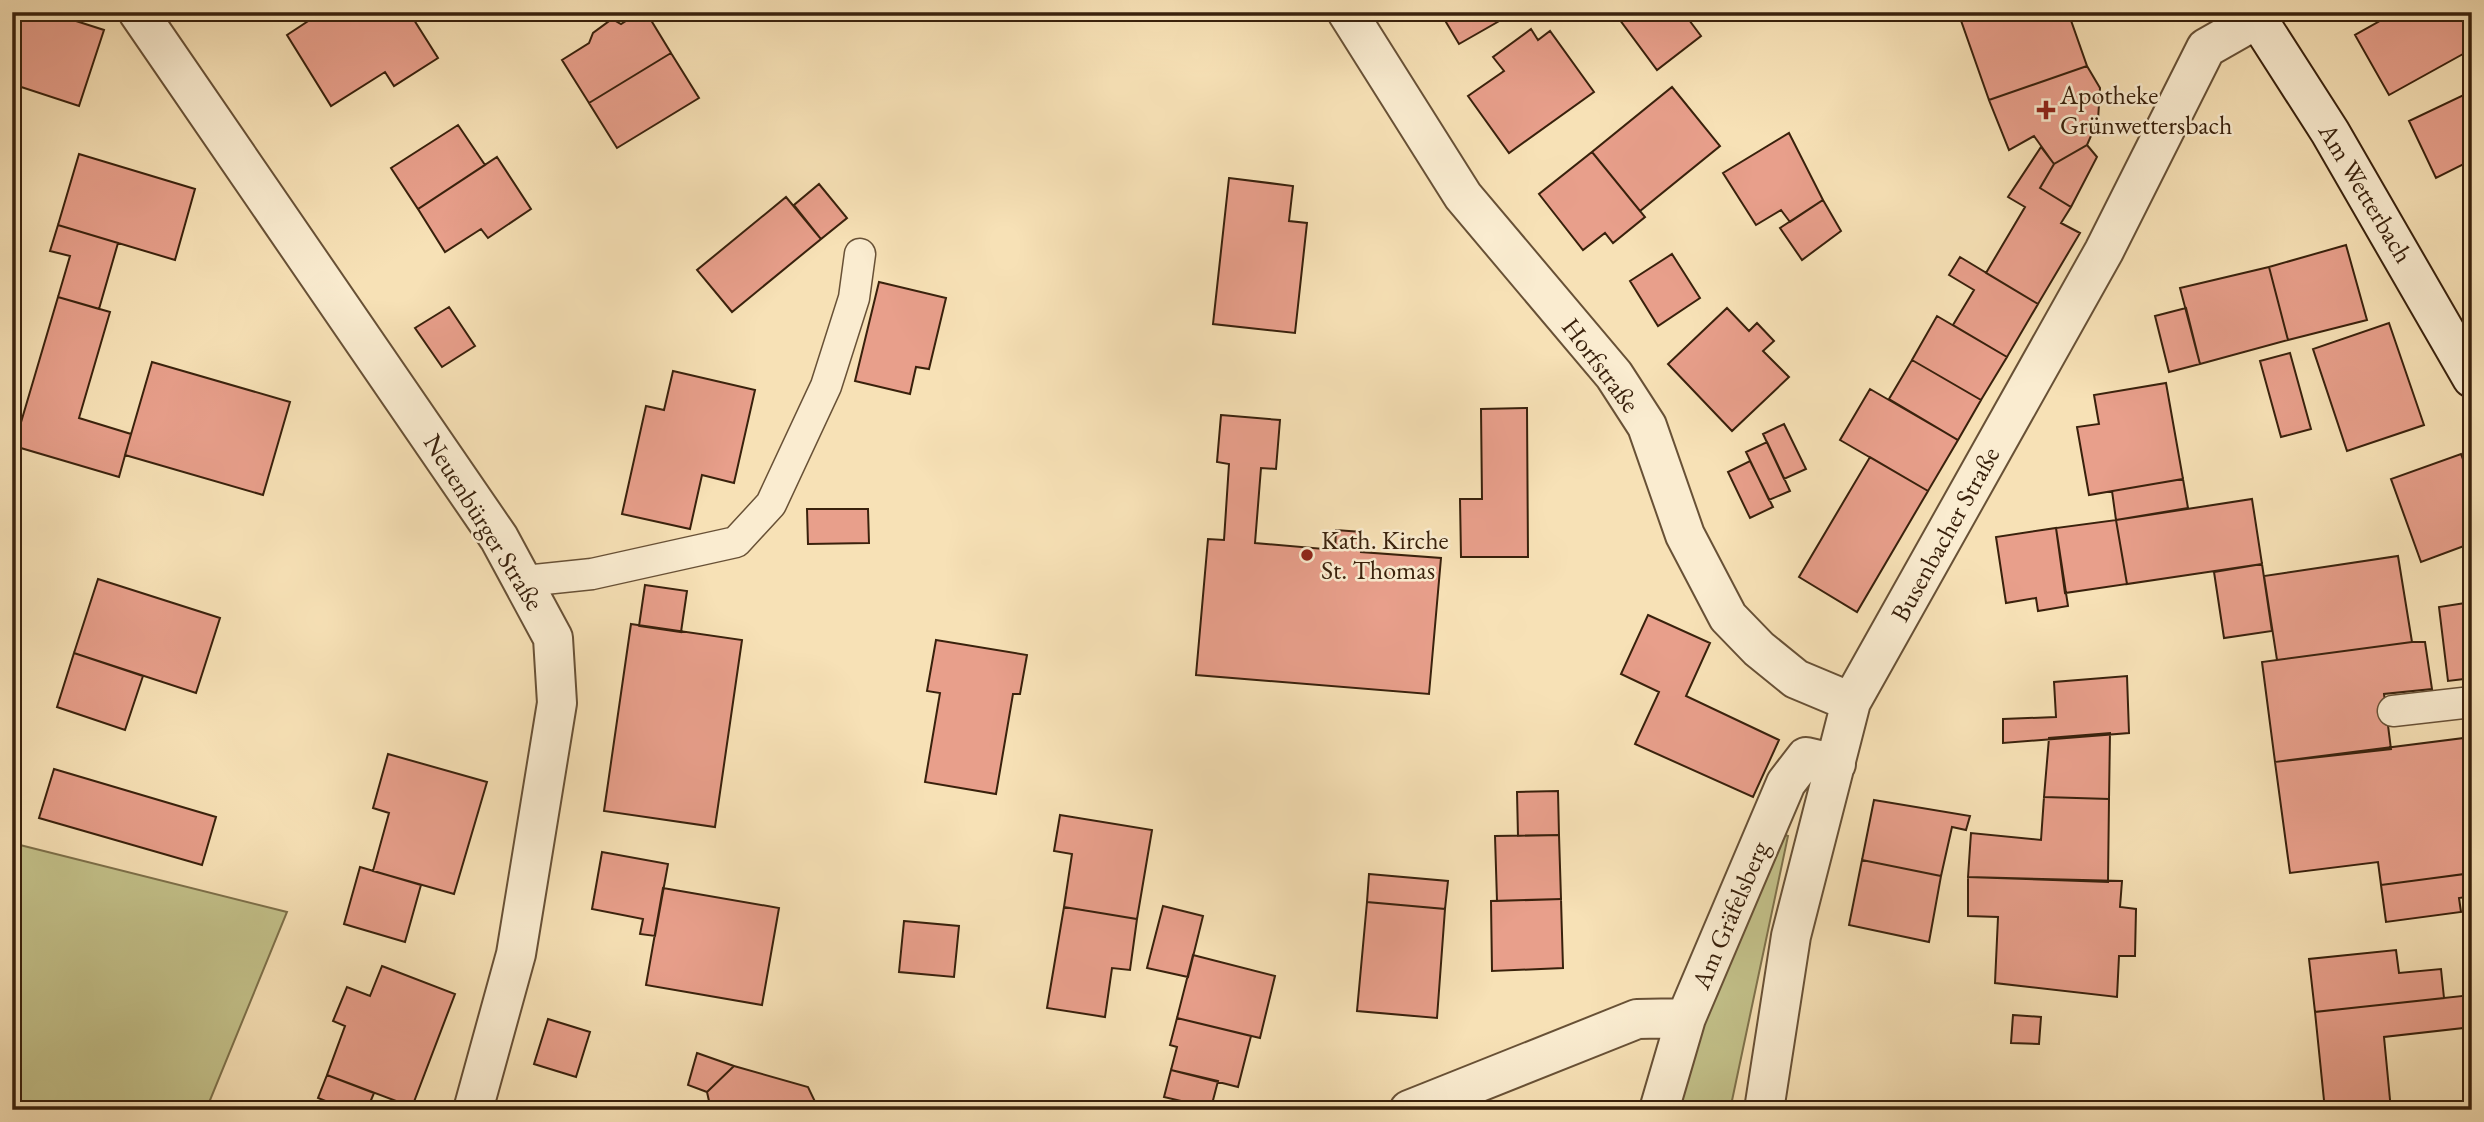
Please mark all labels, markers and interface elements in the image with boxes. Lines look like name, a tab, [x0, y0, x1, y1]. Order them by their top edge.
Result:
place label: Apotheke Grünwettersbach	[2059, 78, 2232, 142]
marker: Apotheke Grünwettersbach	[2038, 102, 2054, 118]
street label: Am Wetterbach	[2310, 116, 2421, 269]
street label: Horfstraße	[1554, 311, 1648, 419]
street label: Neuenbürger Straße	[416, 427, 552, 617]
street label: Busenbacher Straße	[1883, 440, 2007, 628]
place label: Kath. Kirche St. Thomas	[1321, 523, 1449, 587]
marker: Kath. Kirche St. Thomas	[1299, 547, 1315, 563]
street label: Am Gräfelsberg	[1683, 835, 1777, 995]

